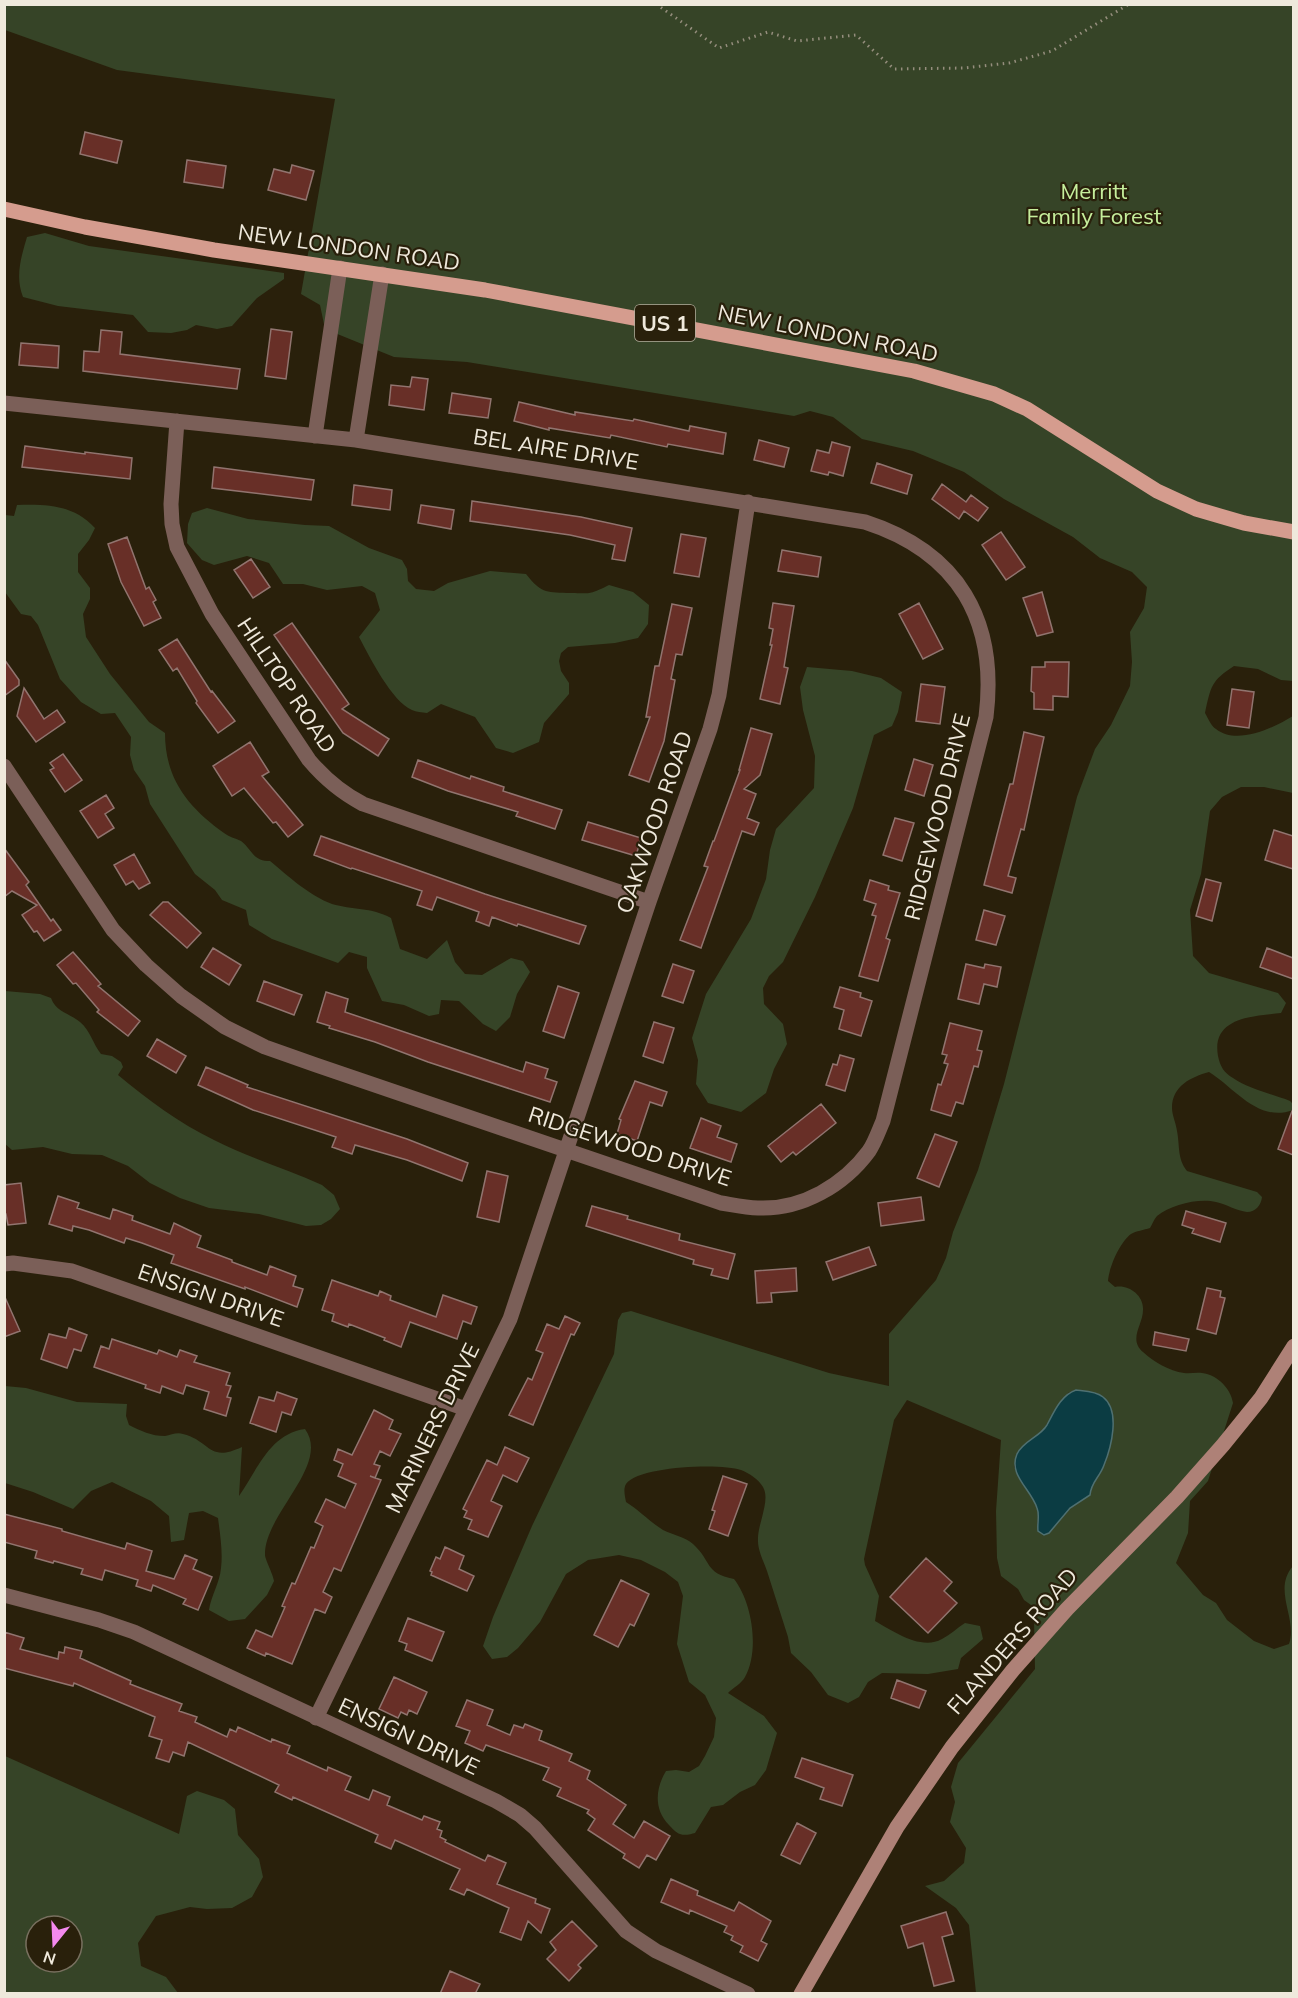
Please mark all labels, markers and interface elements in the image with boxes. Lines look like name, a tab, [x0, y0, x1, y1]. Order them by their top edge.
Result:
park label: Merritt Family Forest	[1026, 177, 1162, 230]
street label: NEW LONDON ROAD	[236, 218, 462, 276]
street label: NEW LONDON ROAD	[715, 298, 941, 368]
road number: US 1	[635, 305, 695, 341]
street label: BEL AIRE DRIVE	[471, 422, 641, 476]
street label: HILLTOP ROAD	[231, 612, 343, 758]
street label: RIDGEWOOD DRIVE	[898, 711, 976, 923]
street label: OAKWOOD ROAD	[610, 727, 698, 917]
street label: RIDGEWOOD DRIVE	[525, 1100, 735, 1192]
street label: ENSIGN DRIVE	[134, 1257, 288, 1333]
street label: MARINERS DRIVE	[379, 1338, 485, 1518]
street label: FLANDERS ROAD	[941, 1562, 1083, 1720]
street label: ENSIGN DRIVE	[334, 1691, 484, 1781]
north arrow	[24, 1914, 84, 1974]
text: N	[41, 1947, 58, 1970]

